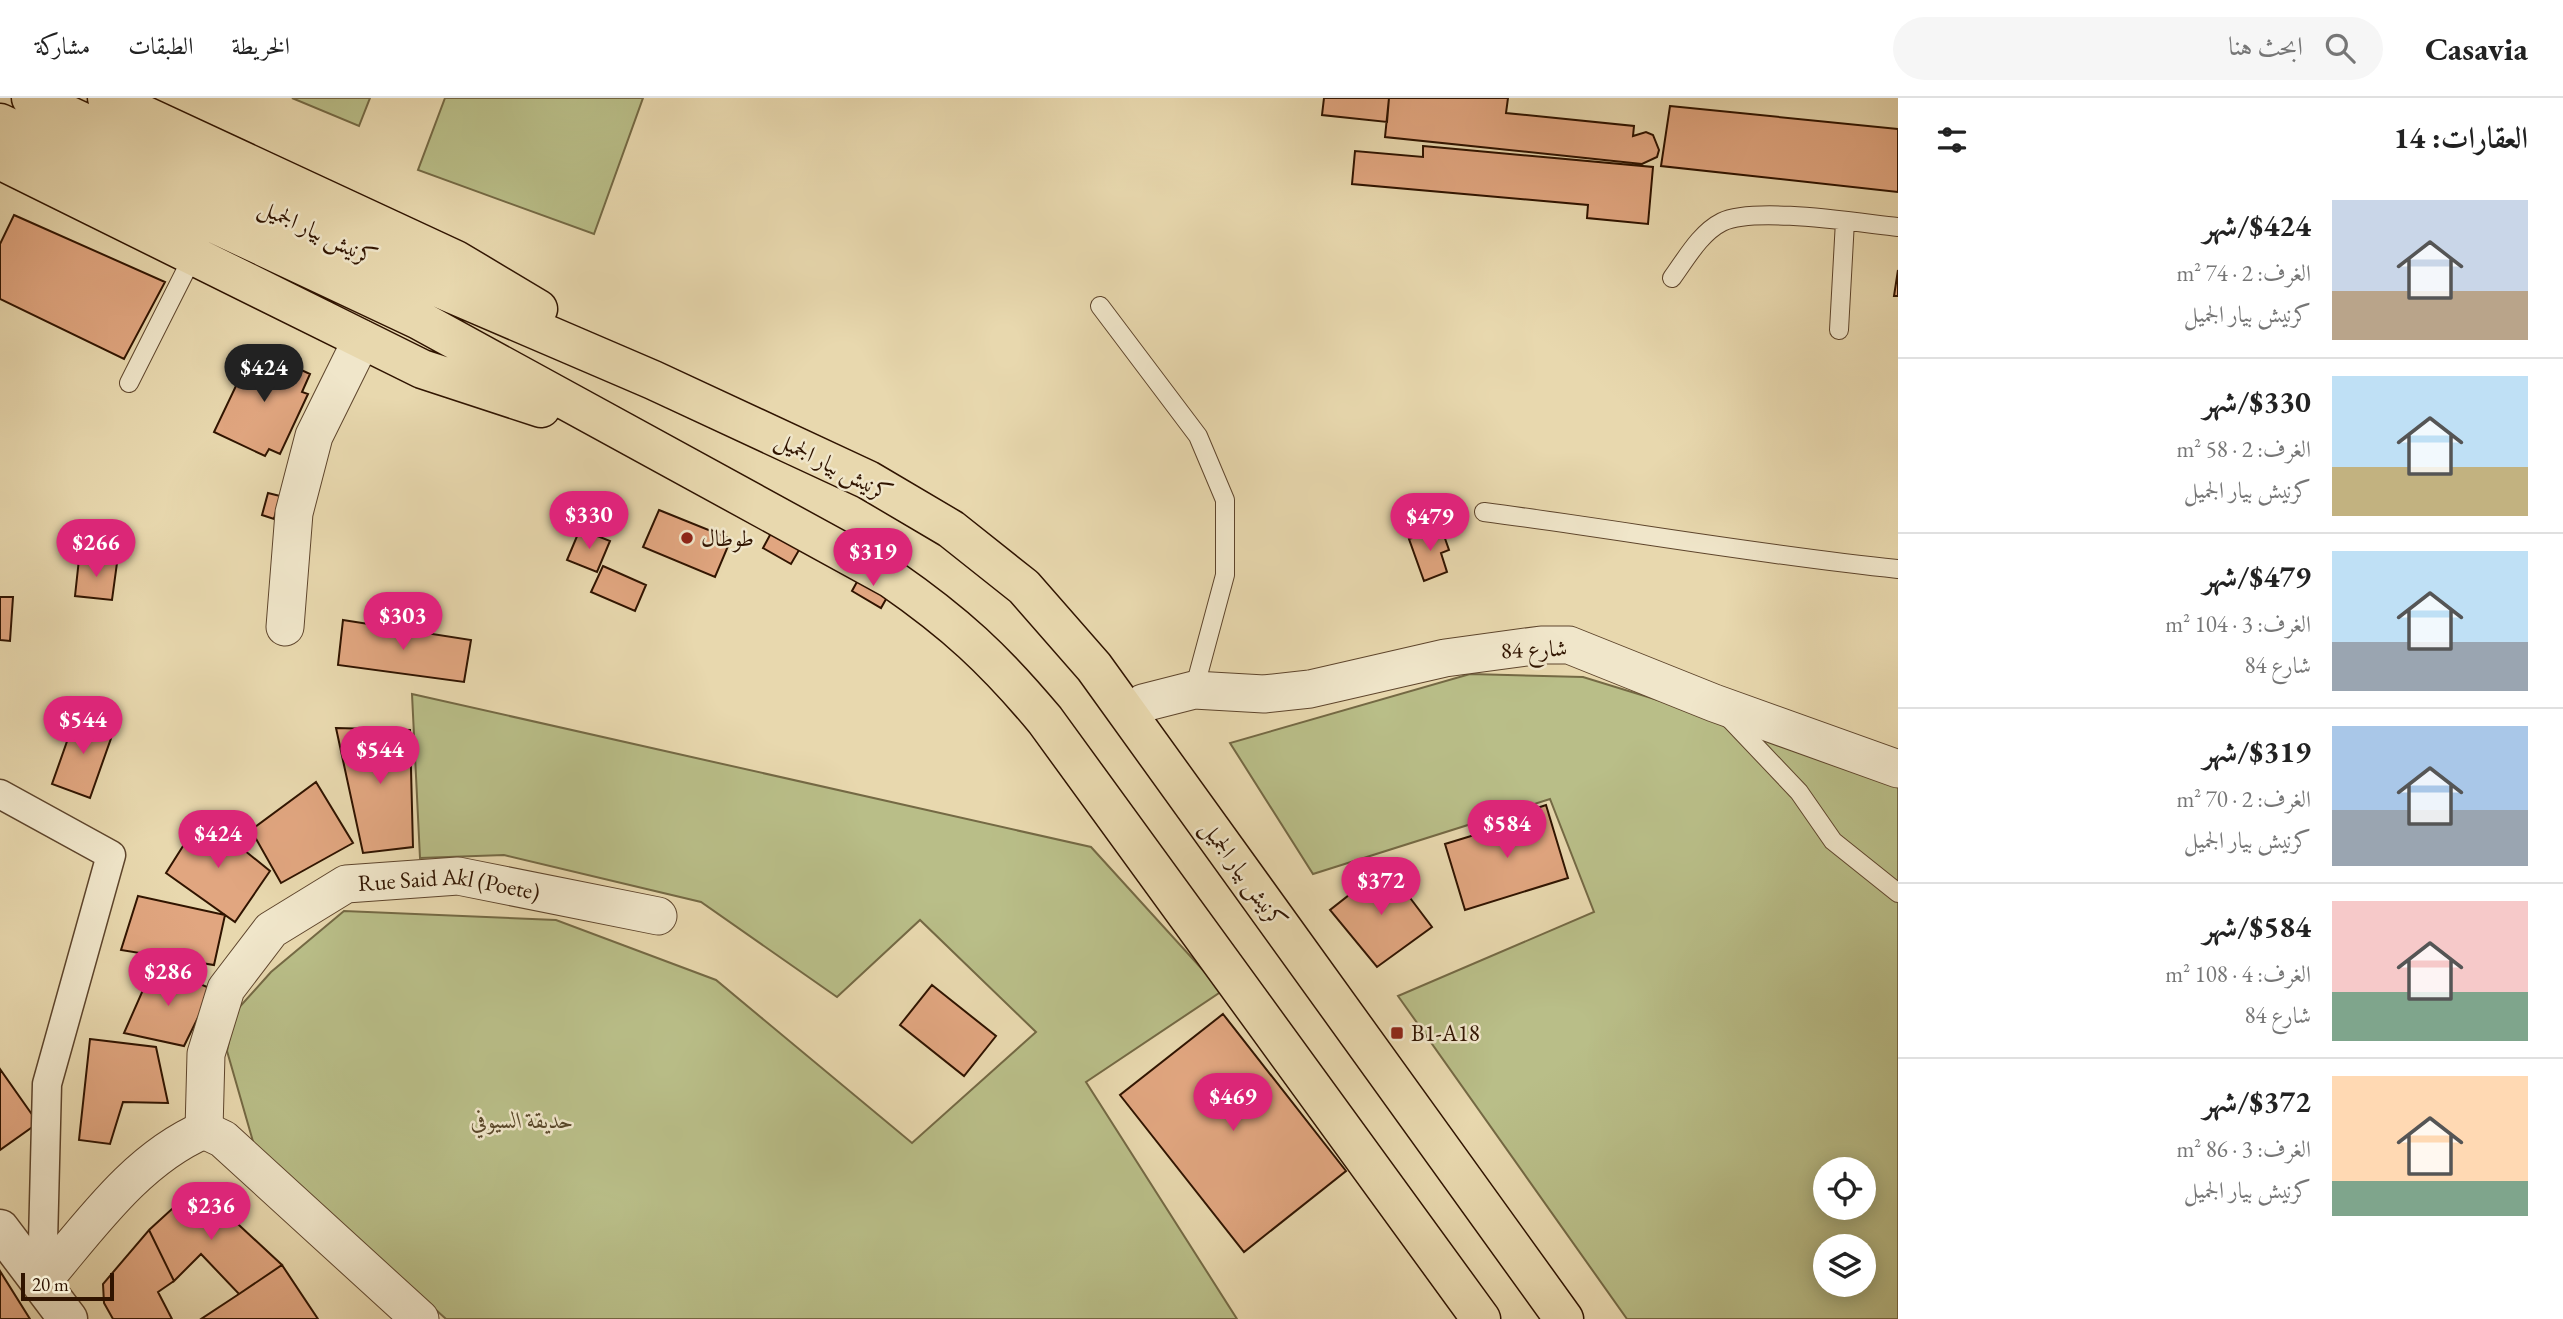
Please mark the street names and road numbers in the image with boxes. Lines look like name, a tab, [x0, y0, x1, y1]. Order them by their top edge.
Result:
street label: كرنيش بيار الجميل	[253, 192, 382, 274]
street label: كرنيش بيار الجميل	[770, 424, 898, 510]
street label: شارع 84	[1500, 633, 1568, 670]
street label: كرنيش بيار الجميل	[1193, 814, 1294, 935]
street label: Rue Said Akl (Poete)	[357, 861, 543, 907]

